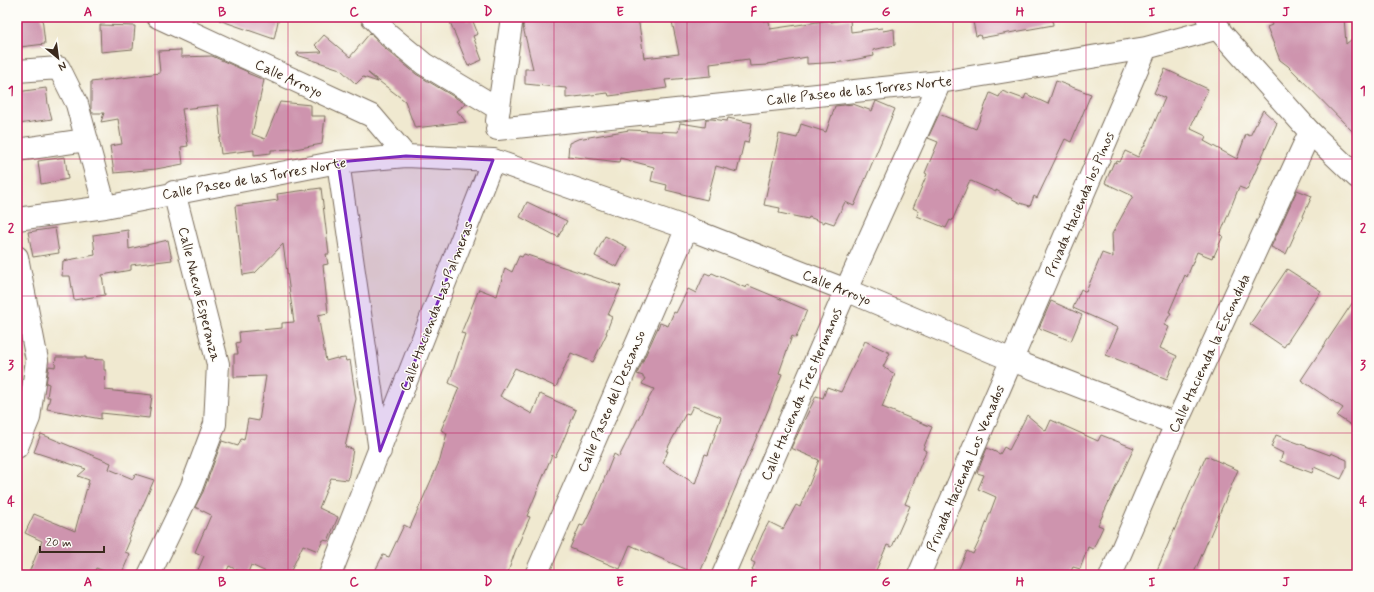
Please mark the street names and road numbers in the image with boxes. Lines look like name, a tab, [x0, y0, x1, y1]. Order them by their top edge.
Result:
street label: Calle Arroyo	[252, 55, 325, 102]
street label: Calle Paseo de las Torres Norte	[765, 72, 953, 110]
street label: Privada Hacienda los Pinos	[1041, 129, 1119, 280]
street label: Calle Paseo de las Torres Norte	[161, 154, 348, 204]
street label: Calle Hacienda Las Palmeras	[396, 219, 478, 394]
street label: Calle Nueva Esperanza	[174, 225, 225, 364]
street label: Calle Arroyo	[800, 266, 874, 310]
street label: Calle Hacienda la Escondida	[1165, 271, 1255, 436]
street label: Calle Hacienda Tres Hermanos	[757, 305, 847, 483]
street label: Calle Paseo del Descanso	[574, 328, 650, 475]
street label: Privada Hacienda Los Venados	[923, 382, 1009, 554]

